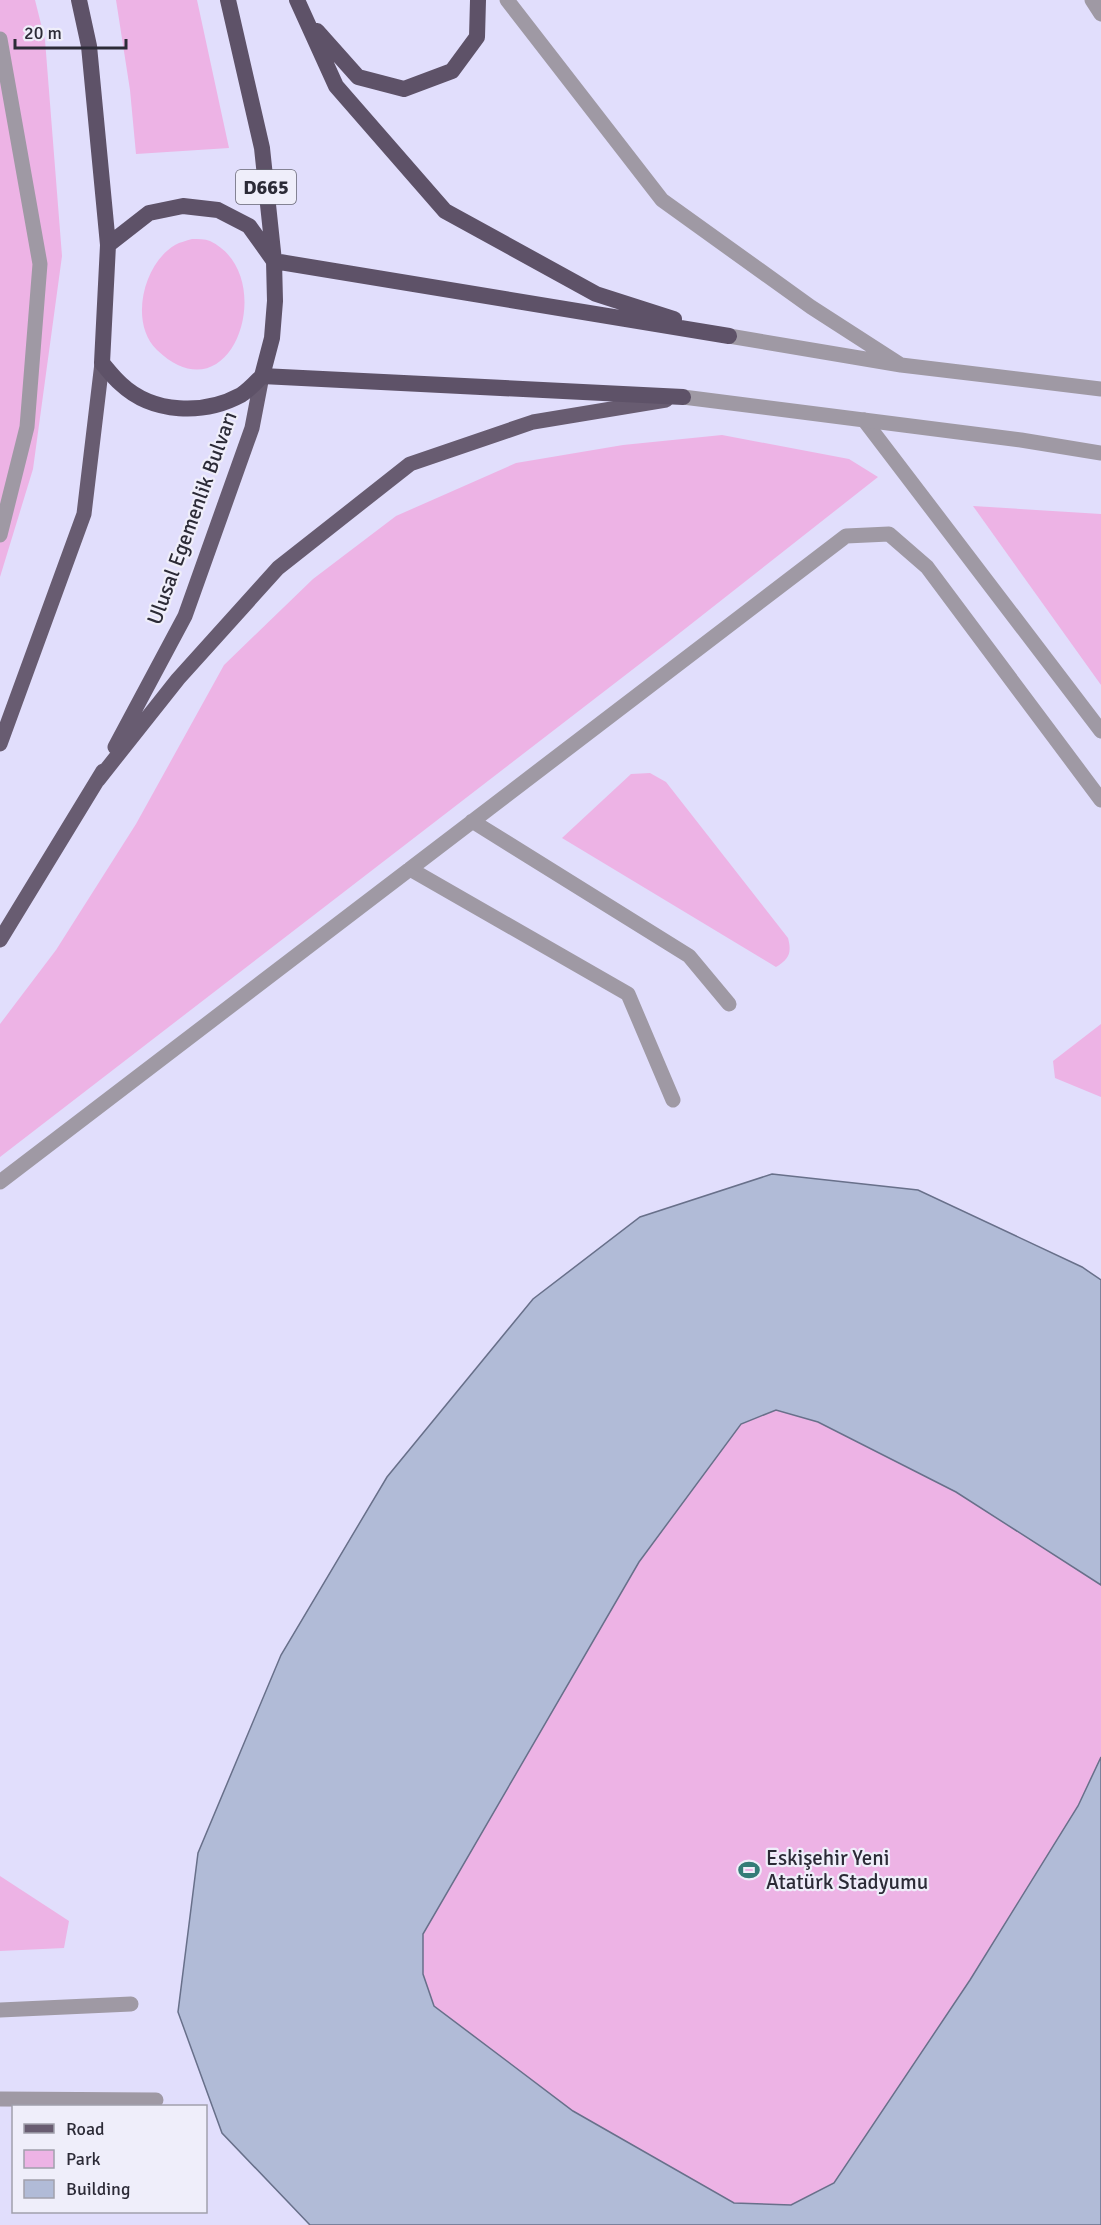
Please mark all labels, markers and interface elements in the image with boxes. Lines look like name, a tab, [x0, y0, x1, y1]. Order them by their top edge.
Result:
scale bar	[15, 12, 126, 50]
text: 20 m	[24, 22, 62, 44]
road number: D665	[236, 170, 296, 204]
street label: Ulusal Egemenlik Bulvarı	[141, 408, 243, 628]
place label: Eskişehir Yeni Atatürk Stadyumu	[766, 1845, 928, 1895]
sports icon: Eskişehir Yeni Atatürk Stadyumu	[737, 1858, 761, 1882]
legend	[12, 2105, 207, 2213]
text: Road	[66, 2118, 105, 2140]
text: Park	[66, 2148, 101, 2170]
text: Building	[66, 2178, 130, 2200]

